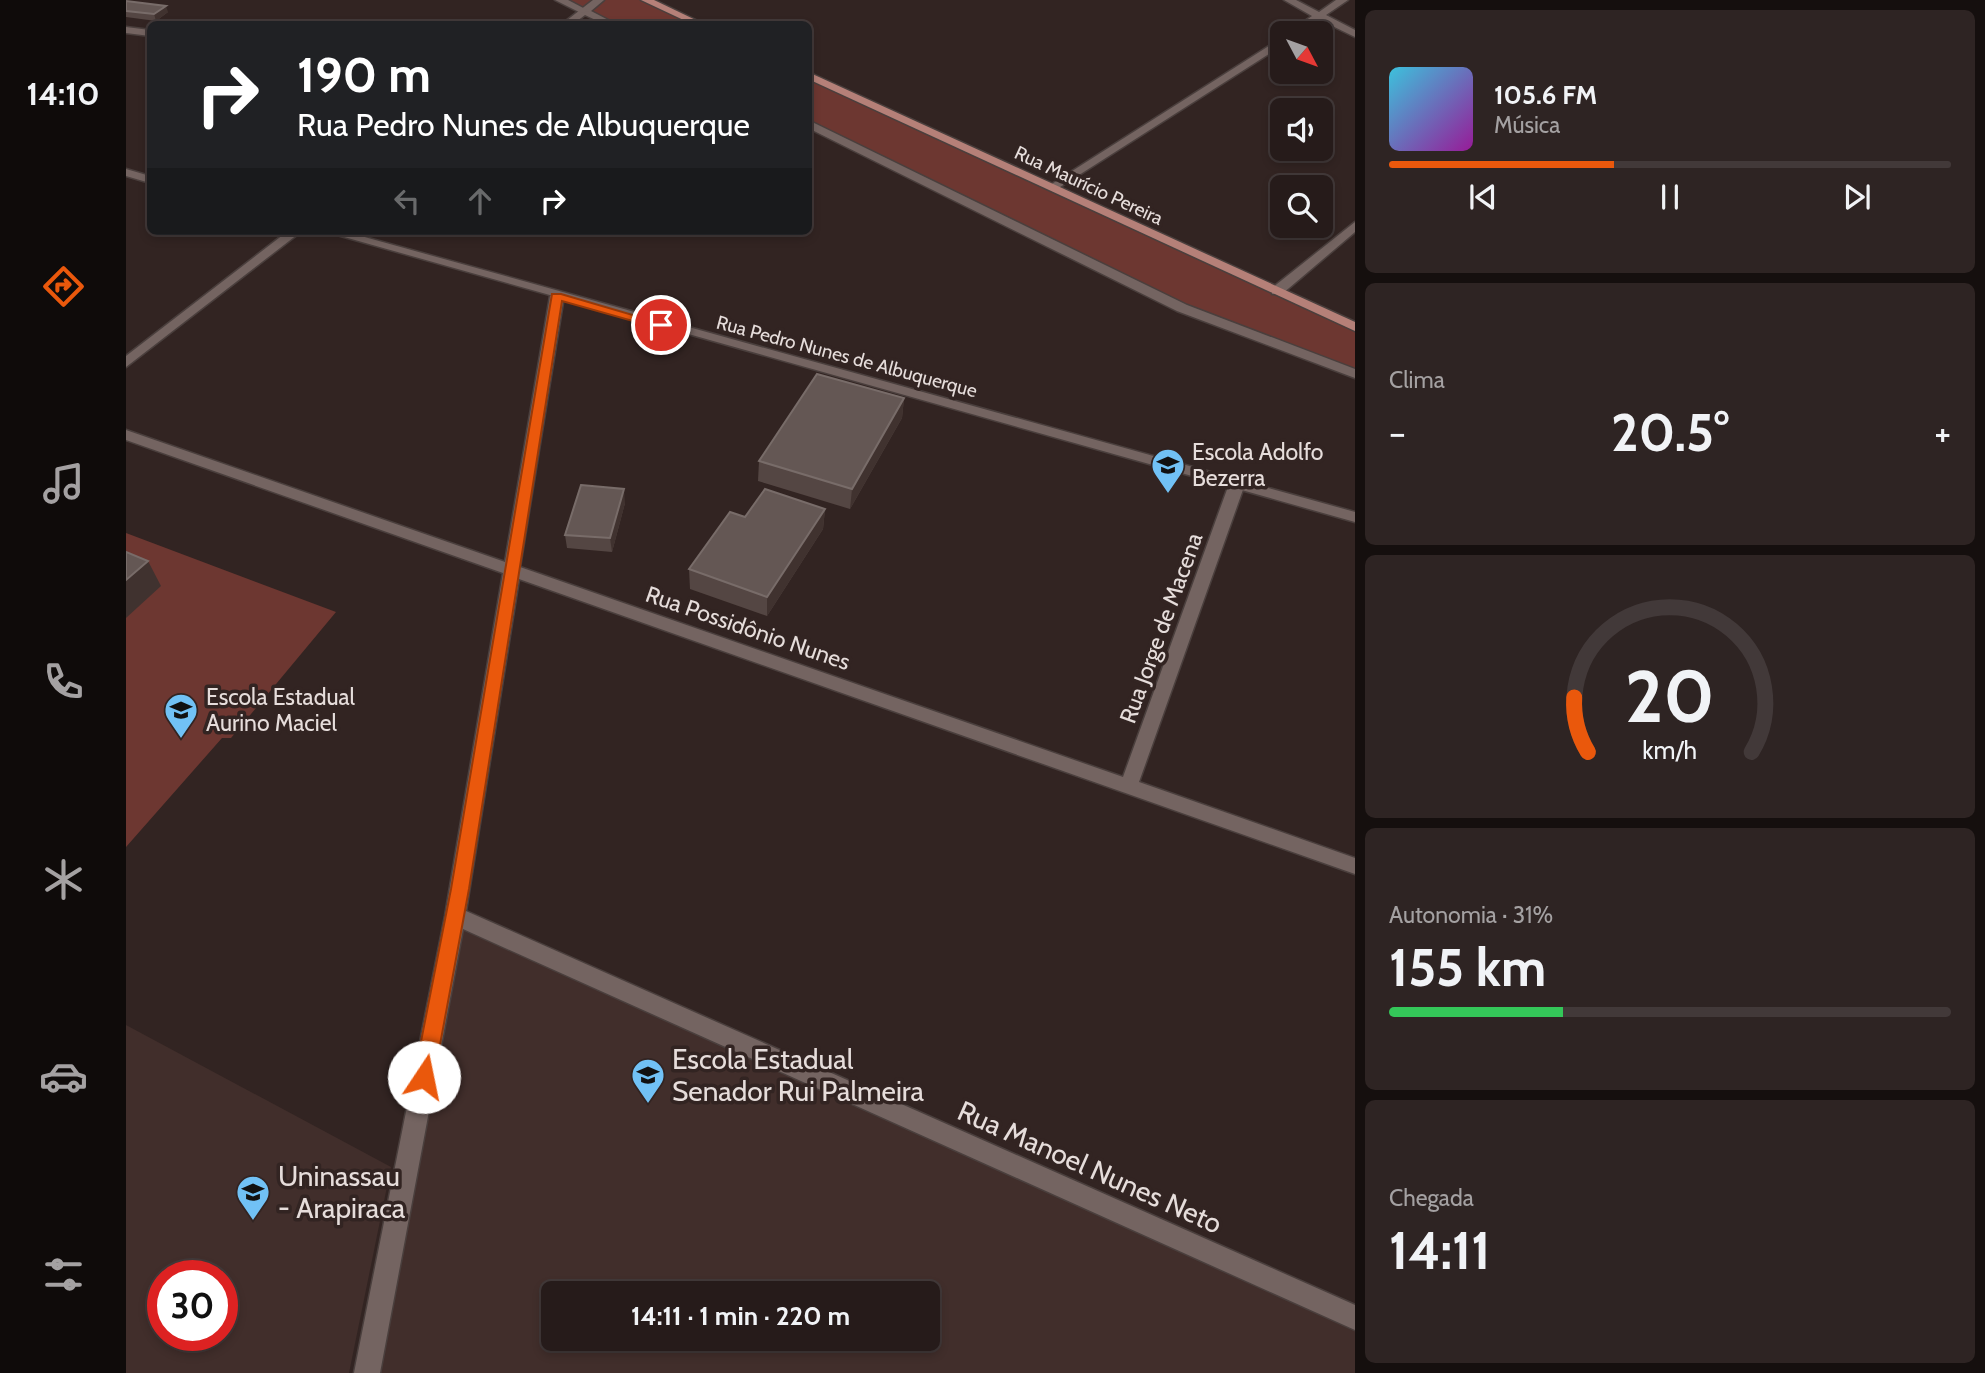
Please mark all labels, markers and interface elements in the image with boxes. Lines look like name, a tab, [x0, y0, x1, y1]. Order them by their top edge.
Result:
north arrow	[1270, 21, 1334, 84]
map controls	[1270, 21, 1333, 238]
text: 190 m	[297, 45, 431, 104]
icon: right	[182, 49, 273, 140]
text: 14:10	[26, 74, 100, 113]
text: 105.6 FM	[1494, 79, 1597, 111]
button: sound	[1270, 98, 1333, 161]
text: Rua Pedro Nunes de Albuquerque	[297, 105, 750, 144]
text: Música	[1494, 111, 1560, 139]
street label: Rua Maurício Pereira	[1011, 141, 1167, 230]
button: search	[1270, 175, 1333, 238]
icon: previous	[1464, 178, 1502, 216]
icon: pause	[1651, 178, 1689, 216]
icon: next	[1838, 178, 1876, 216]
icon: left	[388, 182, 426, 220]
icon: ahead	[461, 182, 499, 220]
icon: right	[534, 182, 572, 220]
icon: directions	[39, 262, 88, 311]
pin	[631, 295, 691, 355]
icon: arrive	[642, 306, 680, 344]
street label: Rua Pedro Nunes de Albuquerque	[714, 311, 980, 402]
text: Clima	[1389, 366, 1445, 394]
text: 20.5°	[1611, 401, 1729, 464]
text: −	[1389, 409, 1406, 456]
text: +	[1934, 409, 1951, 456]
place label: Escola Adolfo Bezerra	[1192, 438, 1324, 492]
school or university icon: Escola Adolfo Bezerra	[1149, 446, 1187, 495]
icon: music	[39, 459, 88, 508]
street label: Rua Jorge de Macena	[1113, 529, 1209, 727]
street label: Rua Possidônio Nunes	[642, 580, 854, 676]
text: 20	[1625, 653, 1715, 741]
icon: phone	[39, 657, 88, 706]
place label: Escola Estadual Aurino Maciel	[206, 683, 356, 737]
school or university icon: Escola Estadual Aurino Maciel	[162, 691, 200, 740]
text: km/h	[1643, 735, 1697, 765]
icon: climate	[39, 855, 88, 904]
text: Autonomia · 31%	[1389, 901, 1553, 929]
text: 155 km	[1389, 936, 1546, 999]
position arrow	[387, 1040, 461, 1114]
place label: Escola Estadual Senador Rui Palmeira	[672, 1042, 924, 1108]
icon: car	[39, 1052, 88, 1101]
school or university icon: Escola Estadual Senador Rui Palmeira	[629, 1056, 667, 1105]
street label: Rua Manoel Nunes Neto	[953, 1093, 1227, 1241]
place label: Uninassau - Arapiraca	[278, 1159, 406, 1225]
school or university icon: Uninassau - Arapiraca	[234, 1173, 272, 1222]
text: Chegada	[1389, 1184, 1474, 1212]
text: 14:11	[1389, 1219, 1490, 1282]
icon: filters	[39, 1250, 88, 1299]
speed limit sign: 30	[147, 1260, 238, 1351]
text: 14:11 · 1 min · 220 m	[631, 1300, 850, 1332]

